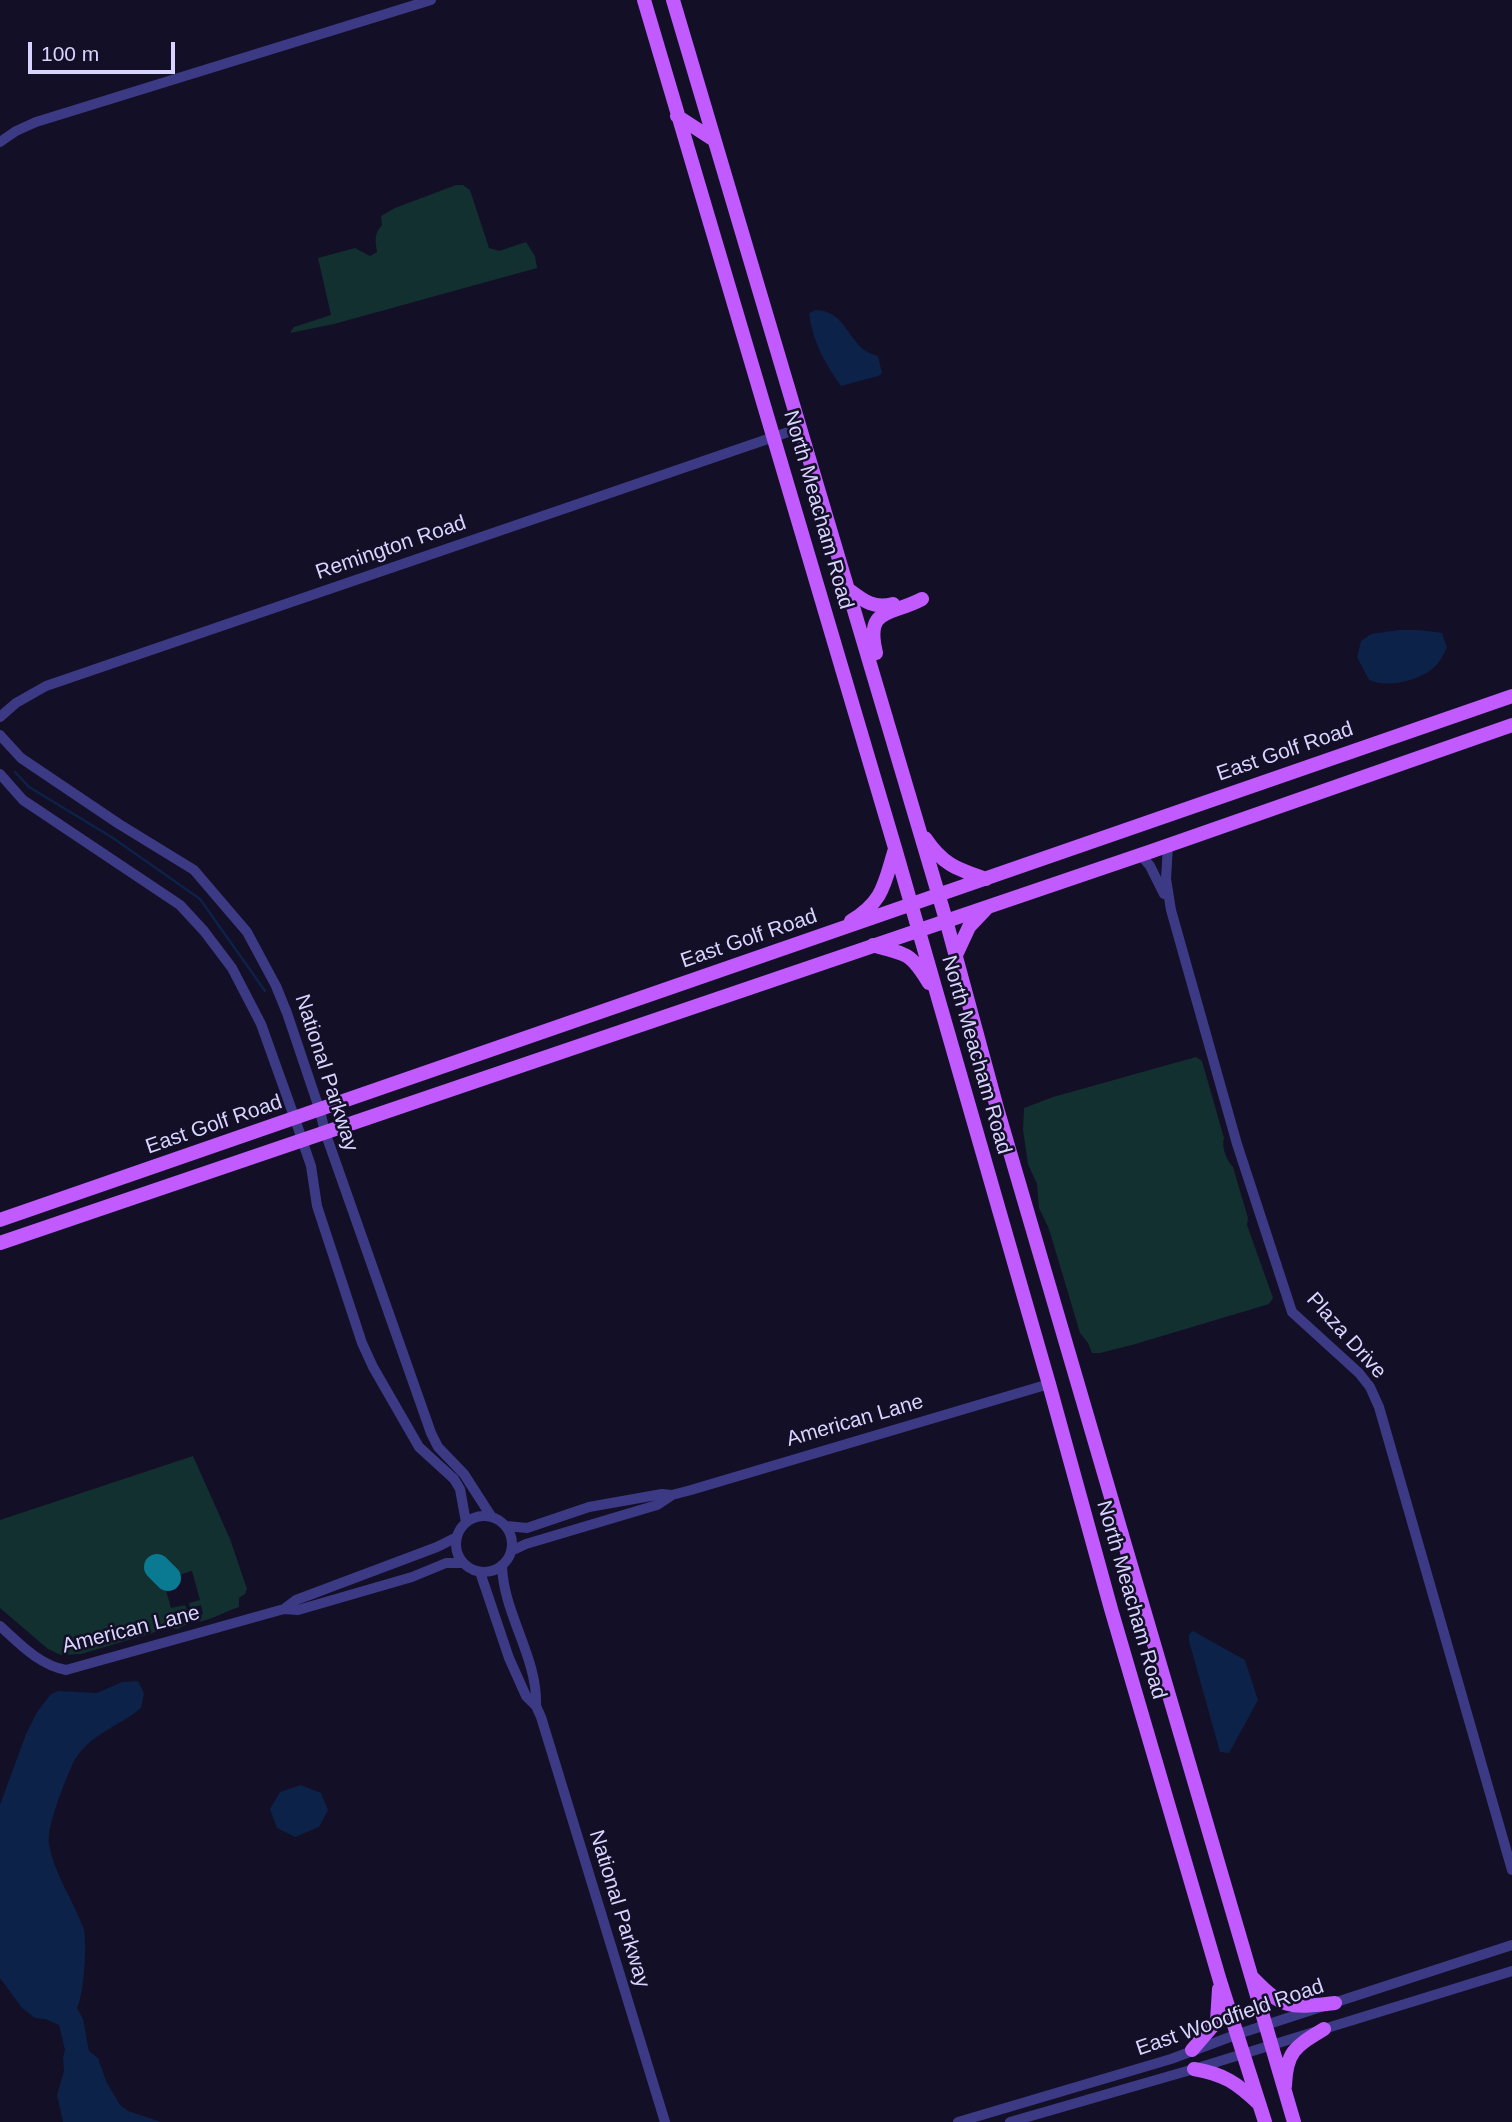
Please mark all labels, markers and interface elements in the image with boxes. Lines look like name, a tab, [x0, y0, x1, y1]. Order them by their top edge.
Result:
scale bar	[32, 28, 178, 72]
text: 100 m	[41, 42, 99, 65]
street label: North Meacham Road	[778, 408, 858, 612]
street label: Remington Road	[312, 510, 470, 586]
street label: East Golf Road	[1214, 717, 1356, 787]
street label: East Golf Road	[678, 904, 820, 974]
street label: North Meacham Road	[936, 953, 1016, 1157]
street label: National Parkway	[289, 991, 363, 1155]
street label: East Golf Road	[143, 1090, 285, 1160]
street label: Plaza Drive	[1301, 1288, 1391, 1384]
street label: American Lane	[784, 1389, 926, 1453]
street label: North Meacham Road	[1091, 1498, 1171, 1702]
street label: American Lane	[59, 1601, 203, 1659]
street label: National Parkway	[583, 1827, 655, 1991]
street label: East Woodfield Road	[1133, 1974, 1327, 2062]

